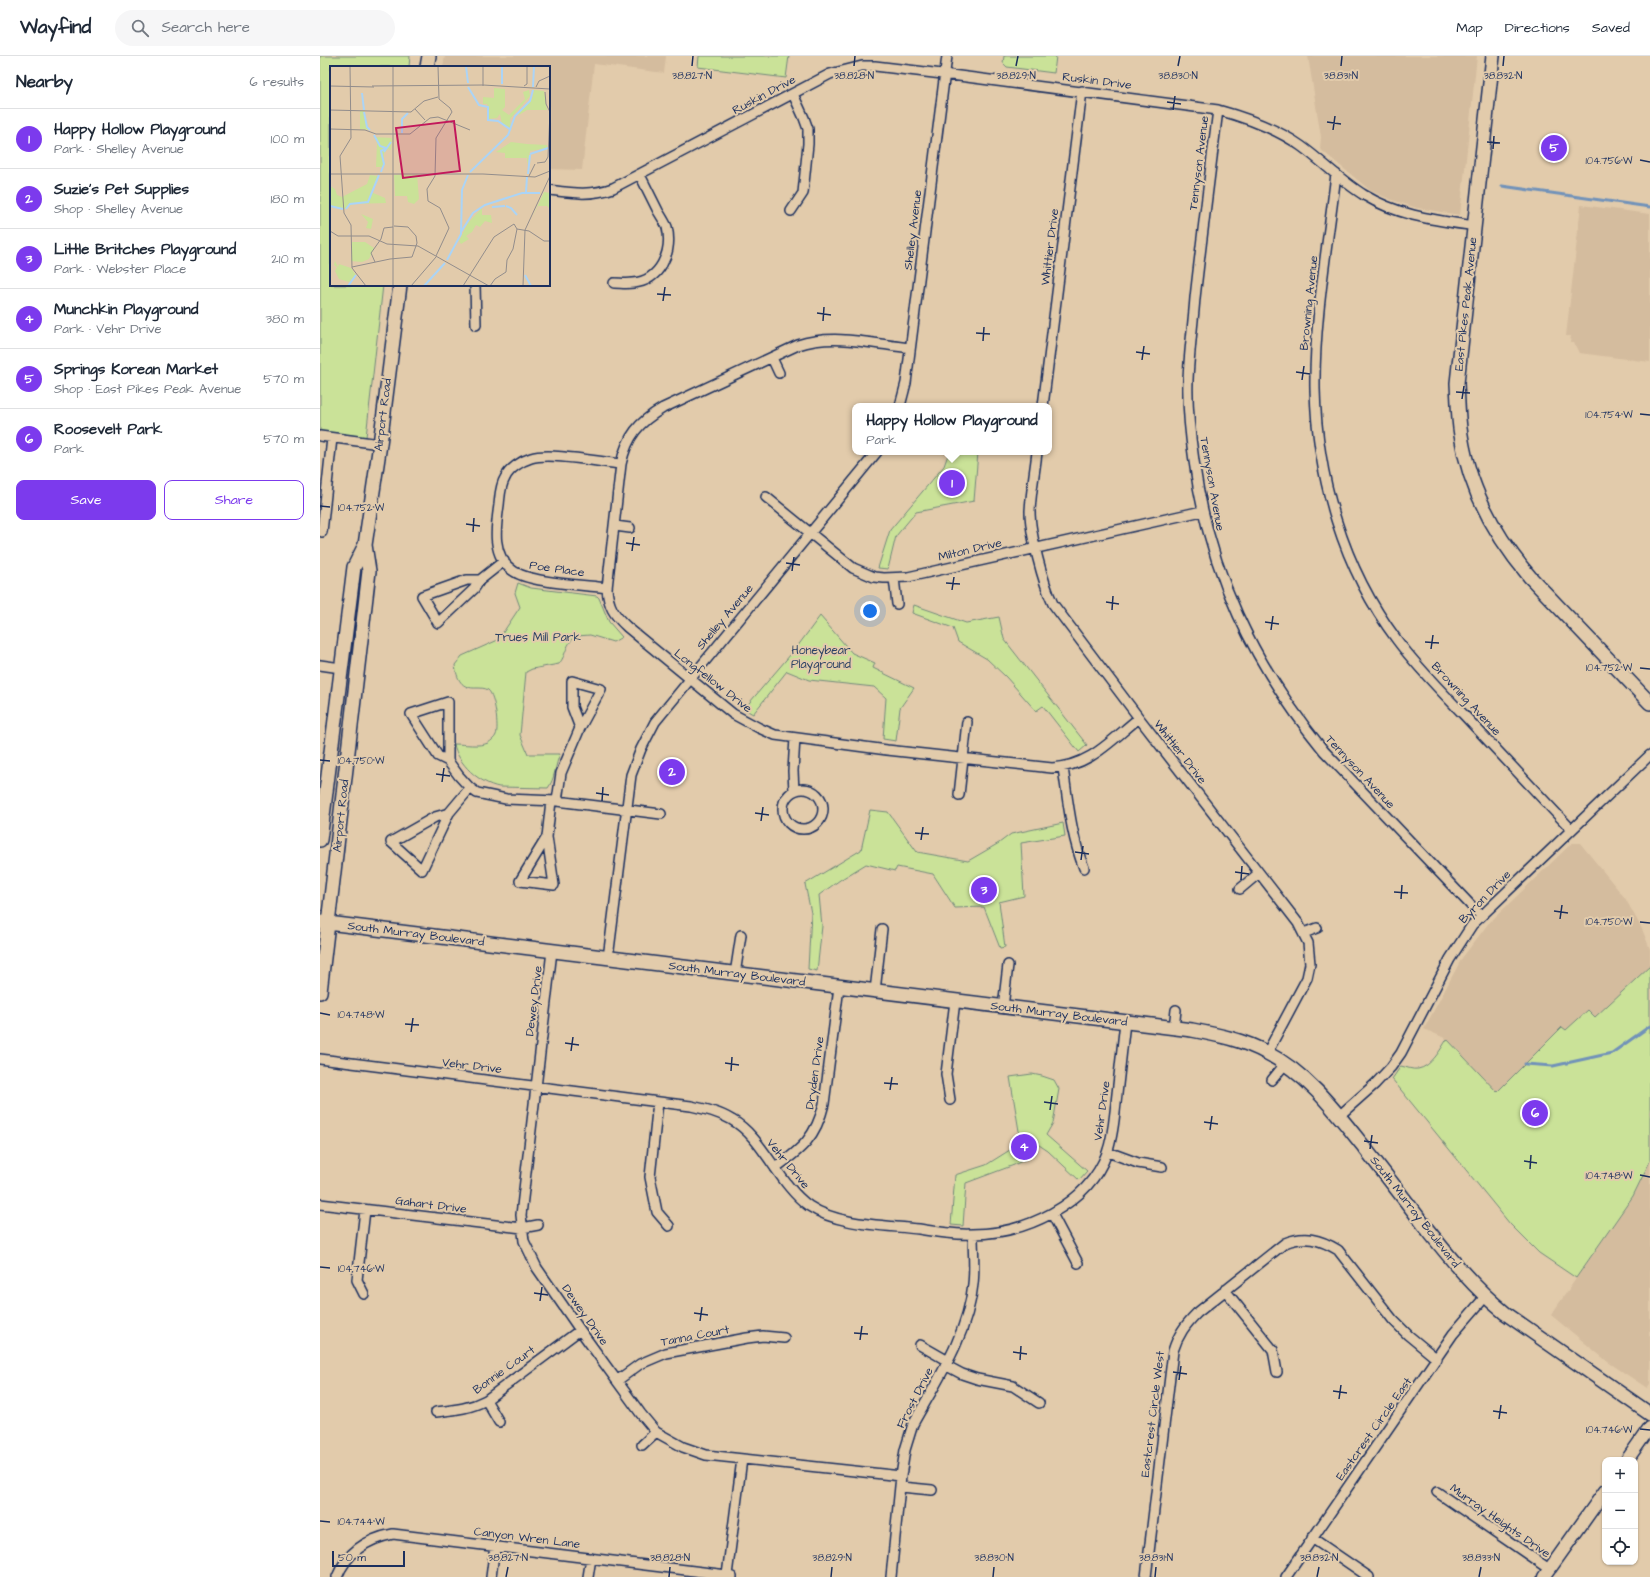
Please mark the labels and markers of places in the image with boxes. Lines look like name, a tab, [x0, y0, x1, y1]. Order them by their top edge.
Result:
pin: 5	[1541, 133, 1567, 163]
pin: 1	[939, 468, 965, 498]
pin: 2	[659, 757, 685, 787]
pin: 3	[971, 875, 997, 905]
pin: 6	[1522, 1098, 1548, 1128]
pin: 4	[1011, 1132, 1037, 1162]

